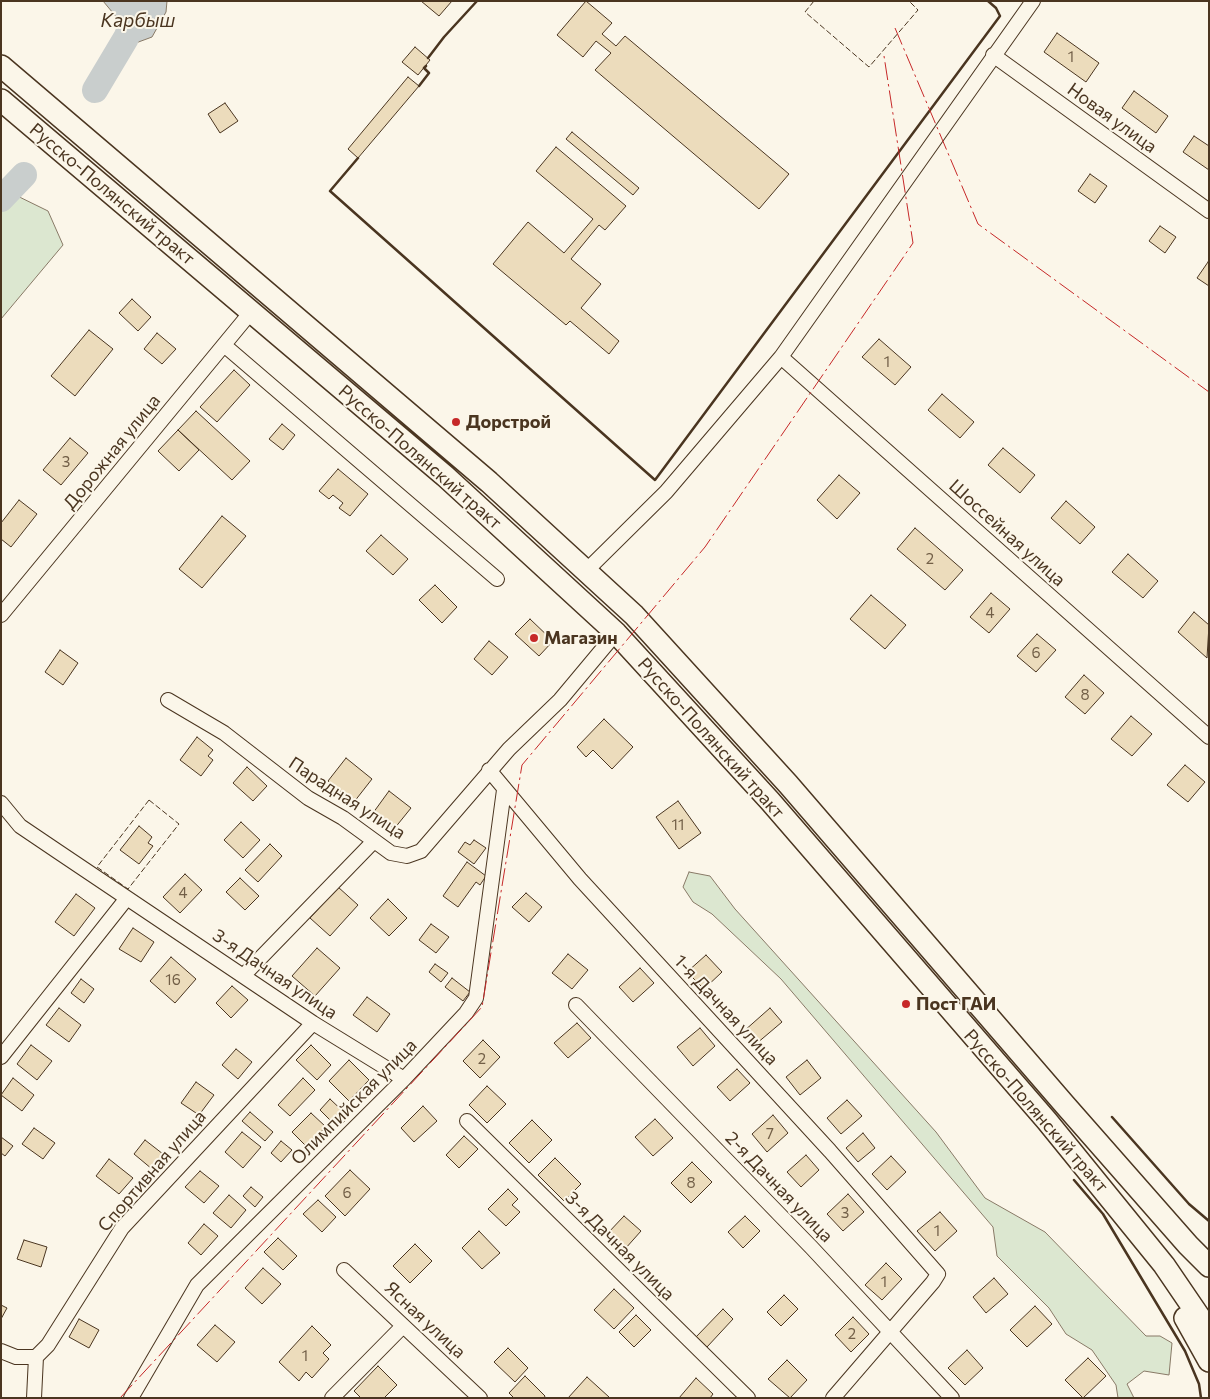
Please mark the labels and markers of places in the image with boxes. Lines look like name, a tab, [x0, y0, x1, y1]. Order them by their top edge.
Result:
place label: Дорстрой	[466, 411, 551, 433]
marker: Дорстрой	[450, 416, 462, 428]
place label: Магазин	[544, 627, 618, 649]
marker: Магазин	[528, 632, 540, 644]
place label: Пост ГАИ	[916, 993, 996, 1015]
marker: Пост ГАИ	[900, 998, 912, 1010]

